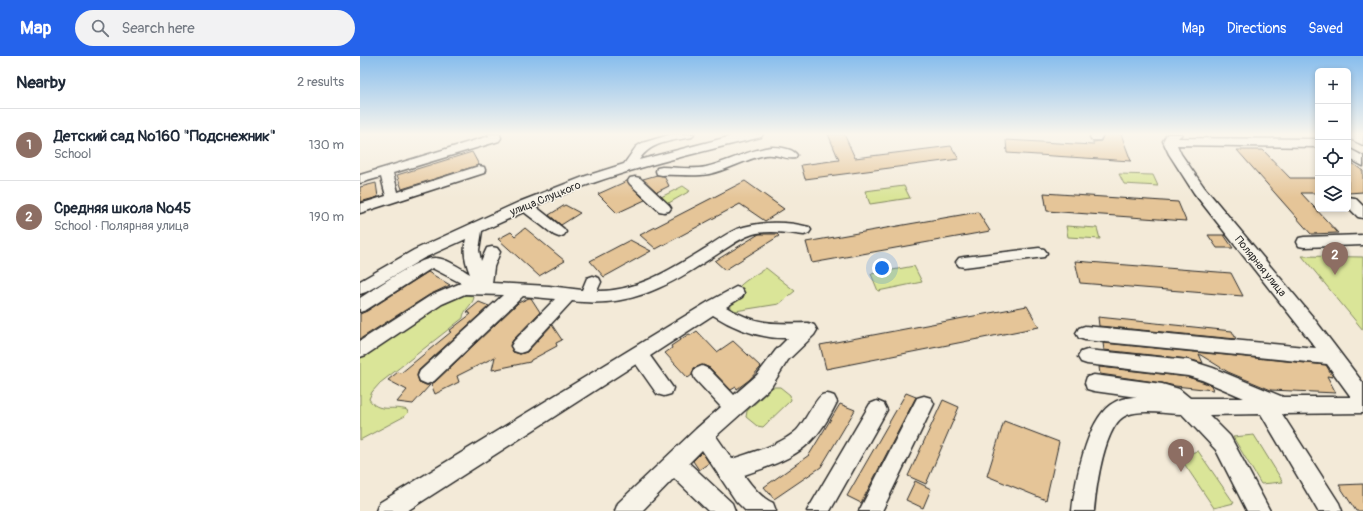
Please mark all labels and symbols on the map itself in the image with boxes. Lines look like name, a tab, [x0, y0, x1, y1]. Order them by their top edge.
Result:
street label: улица Слуцкого	[507, 178, 583, 219]
street label: Полярная улица	[1232, 233, 1289, 299]
pin: 2	[1322, 242, 1348, 275]
your location	[872, 258, 892, 278]
pin: 1	[1168, 439, 1194, 472]

